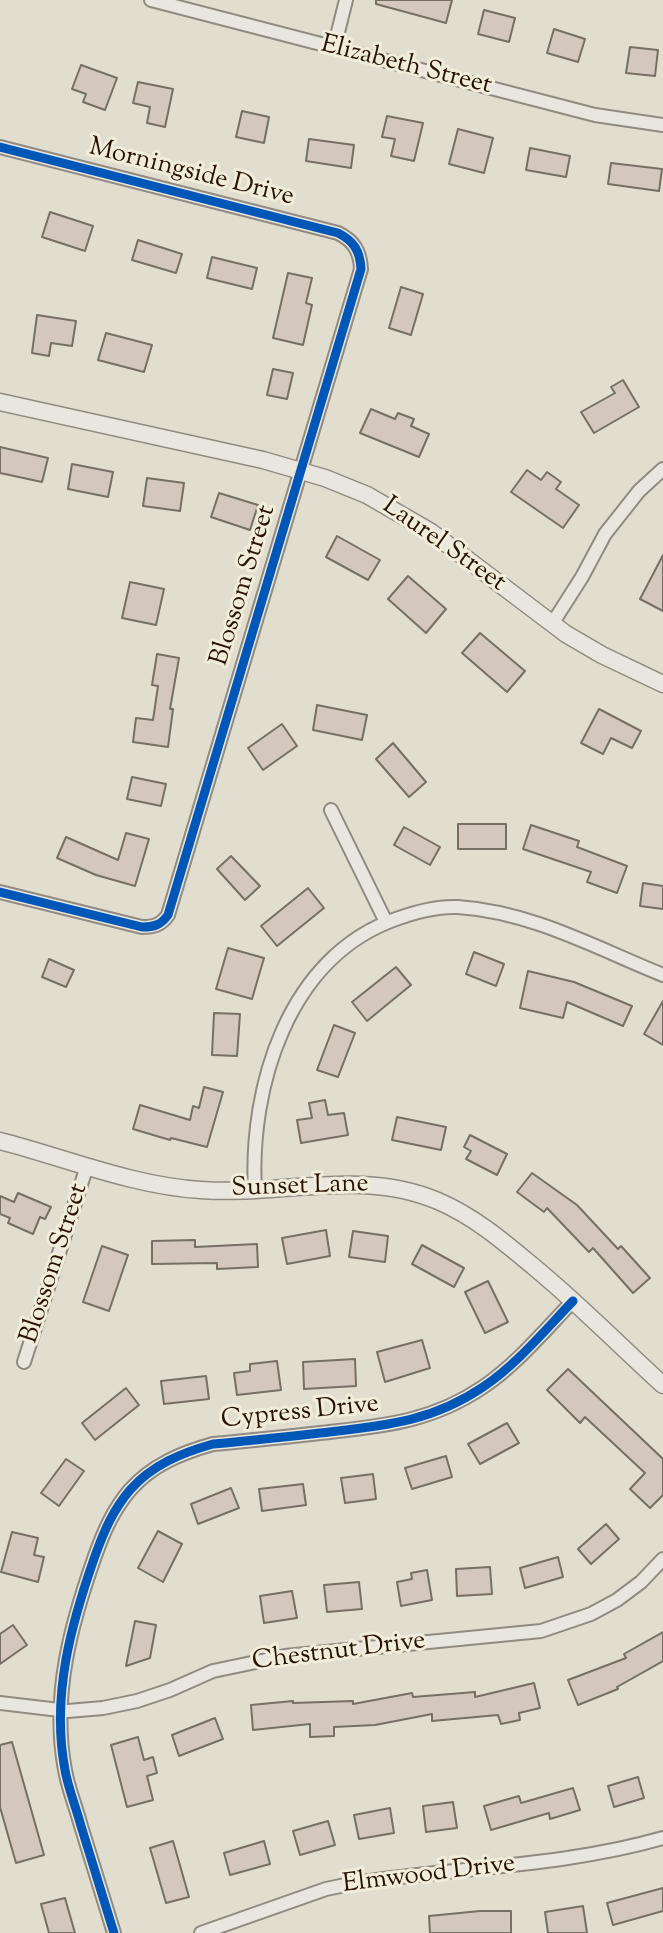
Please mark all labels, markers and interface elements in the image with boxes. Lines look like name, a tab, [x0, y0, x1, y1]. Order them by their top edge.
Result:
street label: Elizabeth Street	[317, 31, 495, 103]
street label: Morningside Drive	[85, 133, 297, 215]
street label: Laurel Street	[375, 492, 511, 600]
street label: Blossom Street	[206, 502, 284, 670]
street label: Sunset Lane	[231, 1170, 369, 1206]
street label: Blossom Street	[15, 1180, 97, 1348]
street label: Cypress Drive	[220, 1390, 380, 1438]
street label: Chestnut Drive	[251, 1627, 427, 1679]
street label: Elmwood Drive	[341, 1850, 517, 1902]

